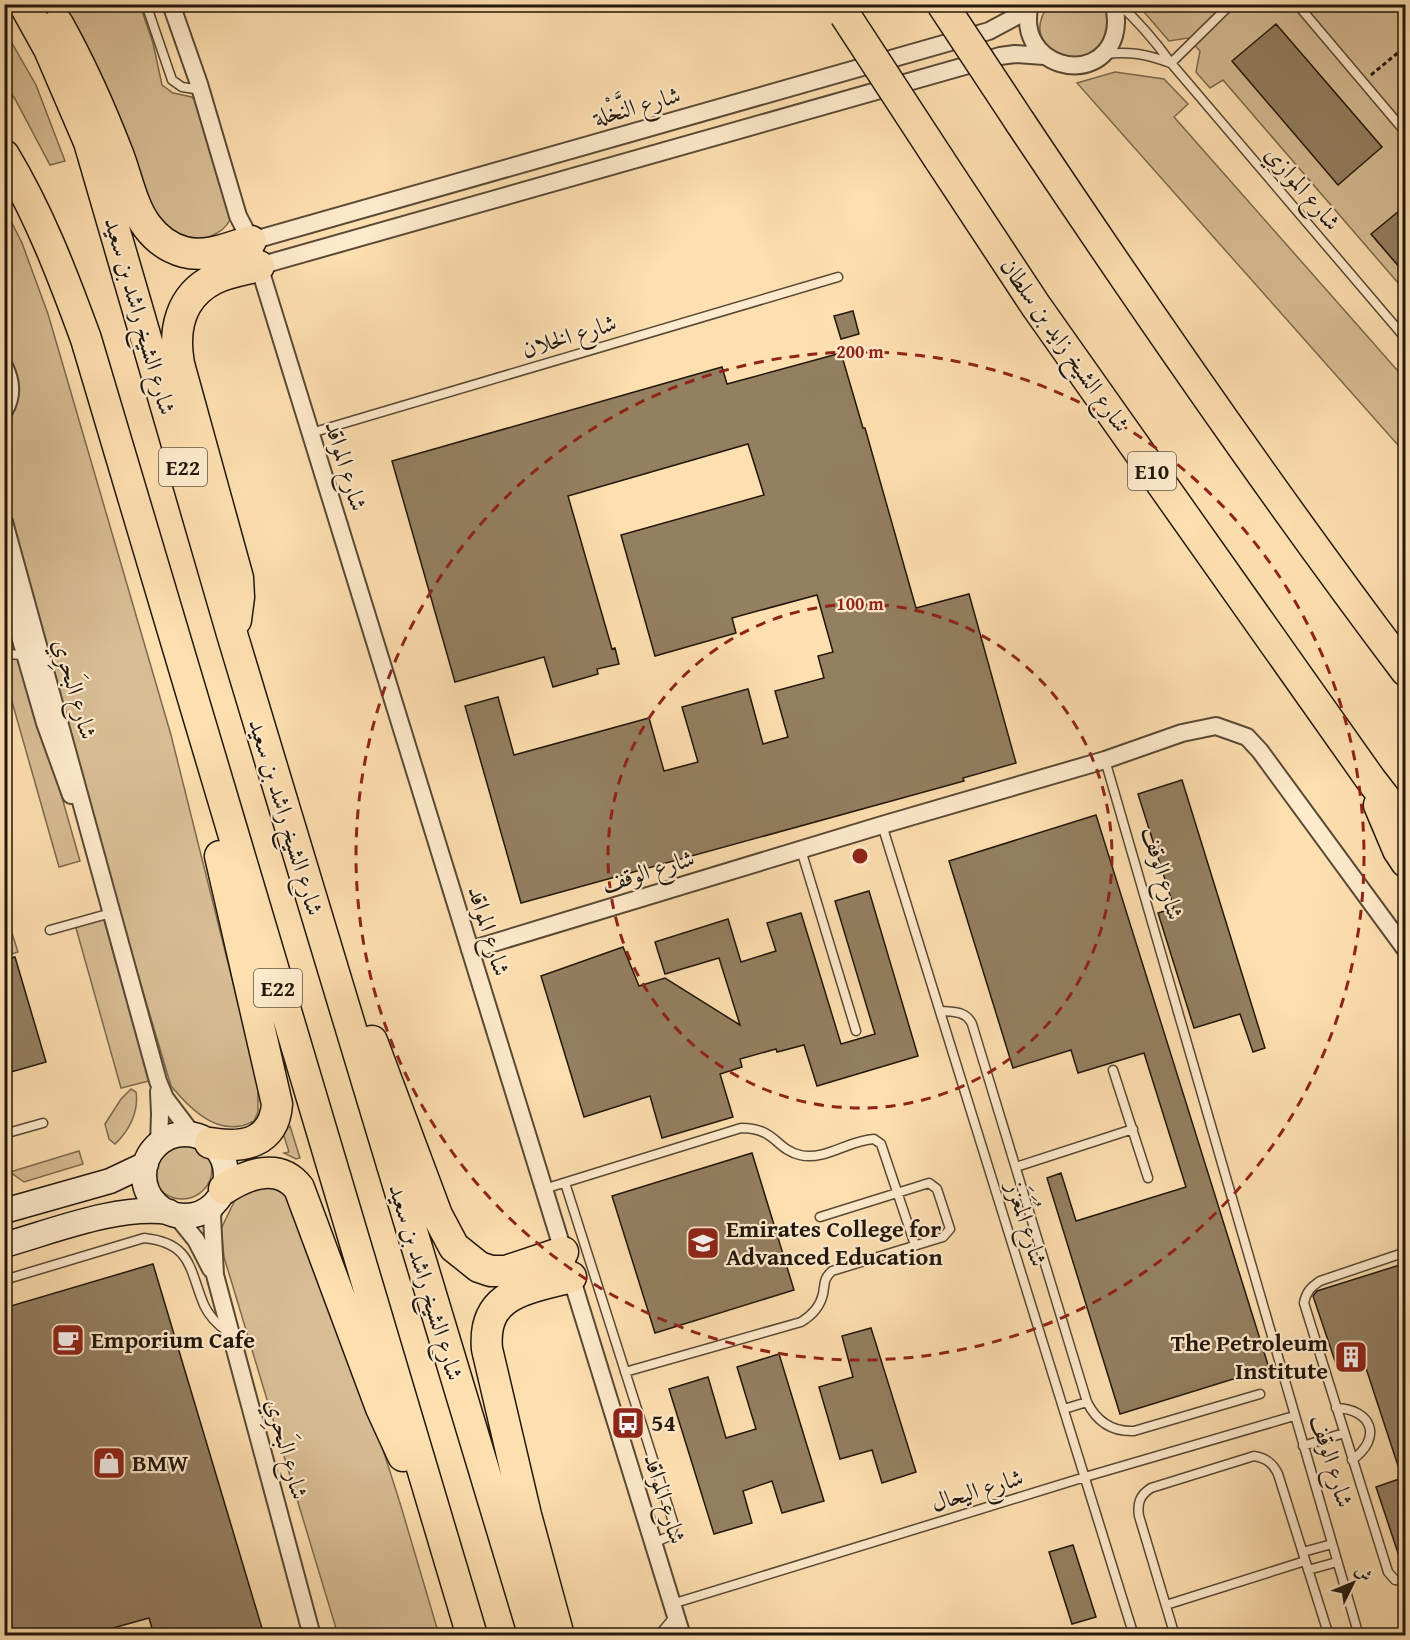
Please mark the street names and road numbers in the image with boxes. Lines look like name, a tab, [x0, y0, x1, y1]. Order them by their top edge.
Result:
street label: شارع النَّخْلة	[588, 74, 685, 138]
street label: شارع الموازي	[1255, 137, 1350, 240]
street label: شارع الشيخ راشد بن سعيد	[92, 213, 185, 420]
street label: شارع الشيخ زايد بن سلطان	[989, 250, 1139, 441]
street label: شارع الخلان	[517, 305, 622, 369]
street label: شارع المواقد	[313, 416, 377, 516]
road number: E22	[159, 448, 207, 486]
road number: E10	[1128, 452, 1176, 490]
street label: شارع البَحرِي	[42, 634, 107, 744]
street label: شارع الشيخ راشد بن سعيد	[236, 714, 333, 921]
street label: شارع الوقف	[1131, 822, 1194, 925]
street label: شارع الوقف	[597, 840, 700, 904]
street label: شارع المواقد	[456, 881, 520, 981]
road number: E22	[254, 969, 302, 1007]
street label: شارع المُعَزَز	[995, 1175, 1059, 1272]
street label: شارع الشيخ راشد بن سعيد	[376, 1179, 473, 1386]
street label: شارع البَحرِي	[254, 1394, 318, 1504]
street label: شارع الوقف	[1299, 1410, 1363, 1513]
street label: شارع المواقد	[632, 1449, 696, 1549]
street label: شارع اليحال	[926, 1459, 1028, 1523]

